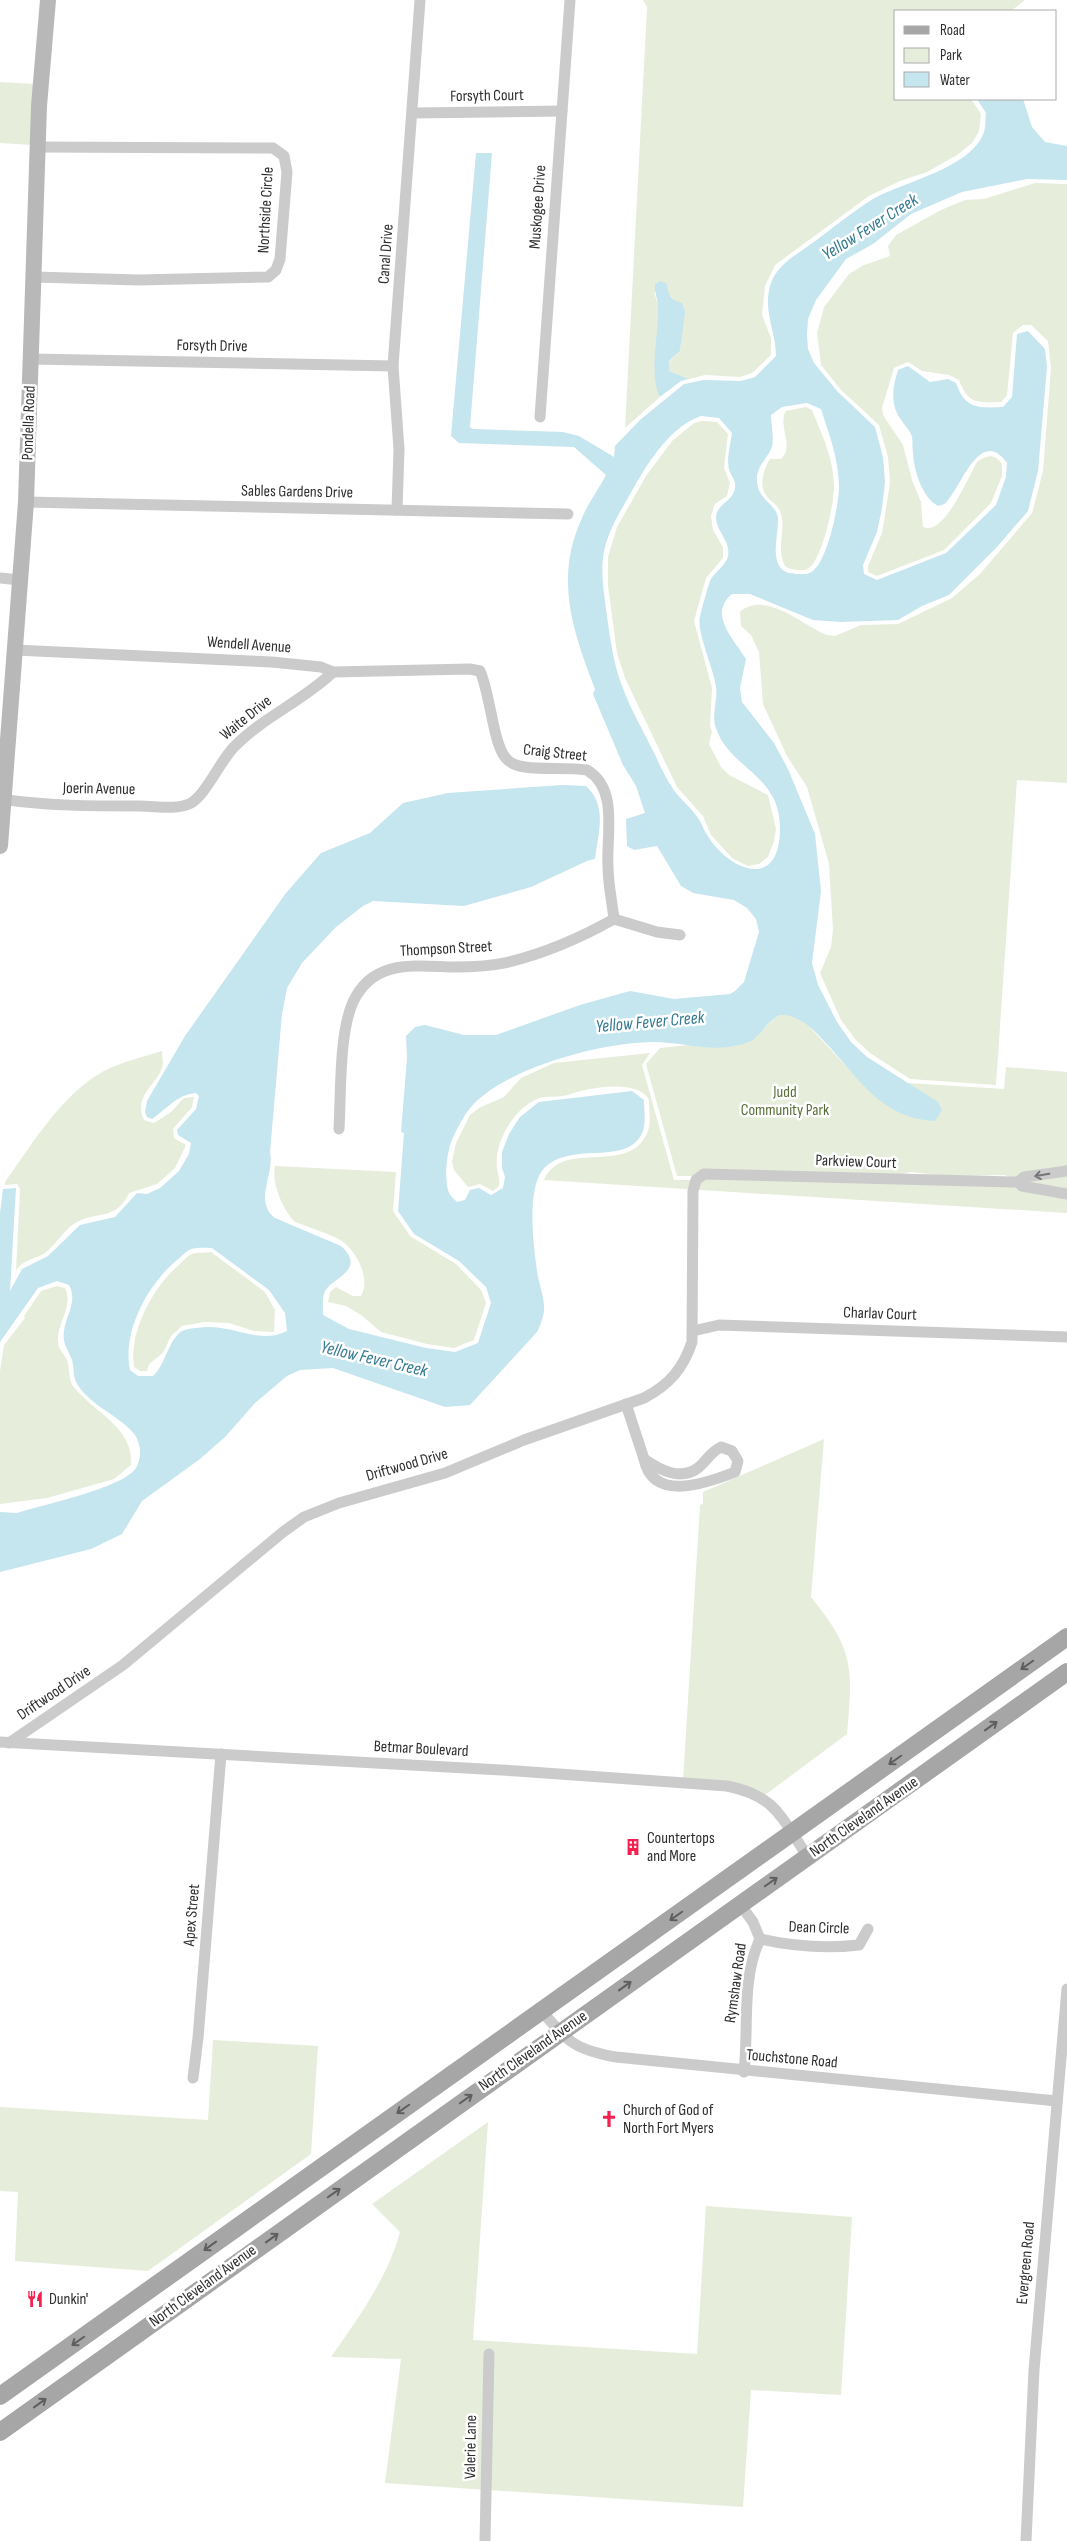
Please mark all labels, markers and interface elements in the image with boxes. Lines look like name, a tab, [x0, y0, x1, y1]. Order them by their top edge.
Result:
legend	[894, 10, 1057, 100]
text: Road	[940, 21, 965, 40]
text: Park	[940, 46, 962, 65]
text: Water	[940, 71, 971, 90]
street label: Forsyth Court	[450, 86, 524, 106]
street label: Muskogee Drive	[526, 164, 550, 250]
street label: Northside Circle	[254, 166, 278, 254]
water label: Yellow Fever Creek	[818, 189, 923, 265]
street label: Canal Drive	[374, 223, 398, 285]
street label: Forsyth Drive	[176, 336, 248, 356]
street label: Pondella Road	[18, 385, 40, 461]
street label: Sables Gardens Drive	[241, 482, 353, 502]
street label: Wendell Avenue	[206, 633, 292, 657]
street label: Waite Drive	[216, 691, 276, 745]
street label: Craig Street	[522, 740, 588, 766]
street label: Joerin Avenue	[62, 779, 135, 799]
street label: Thompson Street	[399, 937, 493, 961]
water label: Yellow Fever Creek	[595, 1007, 706, 1037]
park label: Judd Community Park	[741, 1083, 829, 1120]
street label: Parkview Court	[815, 1151, 897, 1173]
one-way arrow	[1034, 1170, 1050, 1180]
street label: Charlav Court	[843, 1303, 917, 1325]
water label: Yellow Fever Creek	[319, 1337, 431, 1382]
street label: Driftwood Drive	[364, 1444, 450, 1486]
one-way arrow	[1020, 1660, 1034, 1670]
street label: Driftwood Drive	[14, 1662, 94, 1724]
one-way arrow	[984, 1721, 998, 1731]
street label: Betmar Boulevard	[373, 1737, 469, 1761]
one-way arrow	[888, 1755, 902, 1765]
street label: North Cleveland Avenue	[806, 1773, 922, 1861]
place label: Countertops and More	[647, 1829, 715, 1866]
building icon: Countertops and More	[623, 1837, 643, 1857]
one-way arrow	[764, 1877, 778, 1887]
street label: Apex Street	[180, 1883, 204, 1948]
one-way arrow	[669, 1911, 683, 1921]
street label: Dean Circle	[788, 1917, 850, 1939]
street label: Rymshaw Road	[721, 1942, 751, 2024]
one-way arrow	[617, 1981, 631, 1991]
street label: North Cleveland Avenue	[475, 2007, 591, 2095]
street label: Touchstone Road	[746, 2046, 838, 2072]
one-way arrow	[459, 2094, 473, 2104]
place label: Church of God of North Fort Myers	[623, 2101, 714, 2138]
one-way arrow	[396, 2104, 410, 2114]
church icon: Church of God of North Fort Myers	[599, 2109, 619, 2129]
one-way arrow	[327, 2188, 341, 2198]
street label: Evergreen Road	[1013, 2221, 1039, 2305]
one-way arrow	[265, 2233, 279, 2243]
street label: North Cleveland Avenue	[146, 2241, 260, 2331]
one-way arrow	[204, 2241, 217, 2252]
restaurant icon: Dunkin'	[25, 2289, 45, 2309]
place label: Dunkin'	[49, 2290, 88, 2309]
one-way arrow	[71, 2336, 85, 2346]
one-way arrow	[33, 2398, 47, 2408]
street label: Valerie Lane	[461, 2415, 481, 2479]

